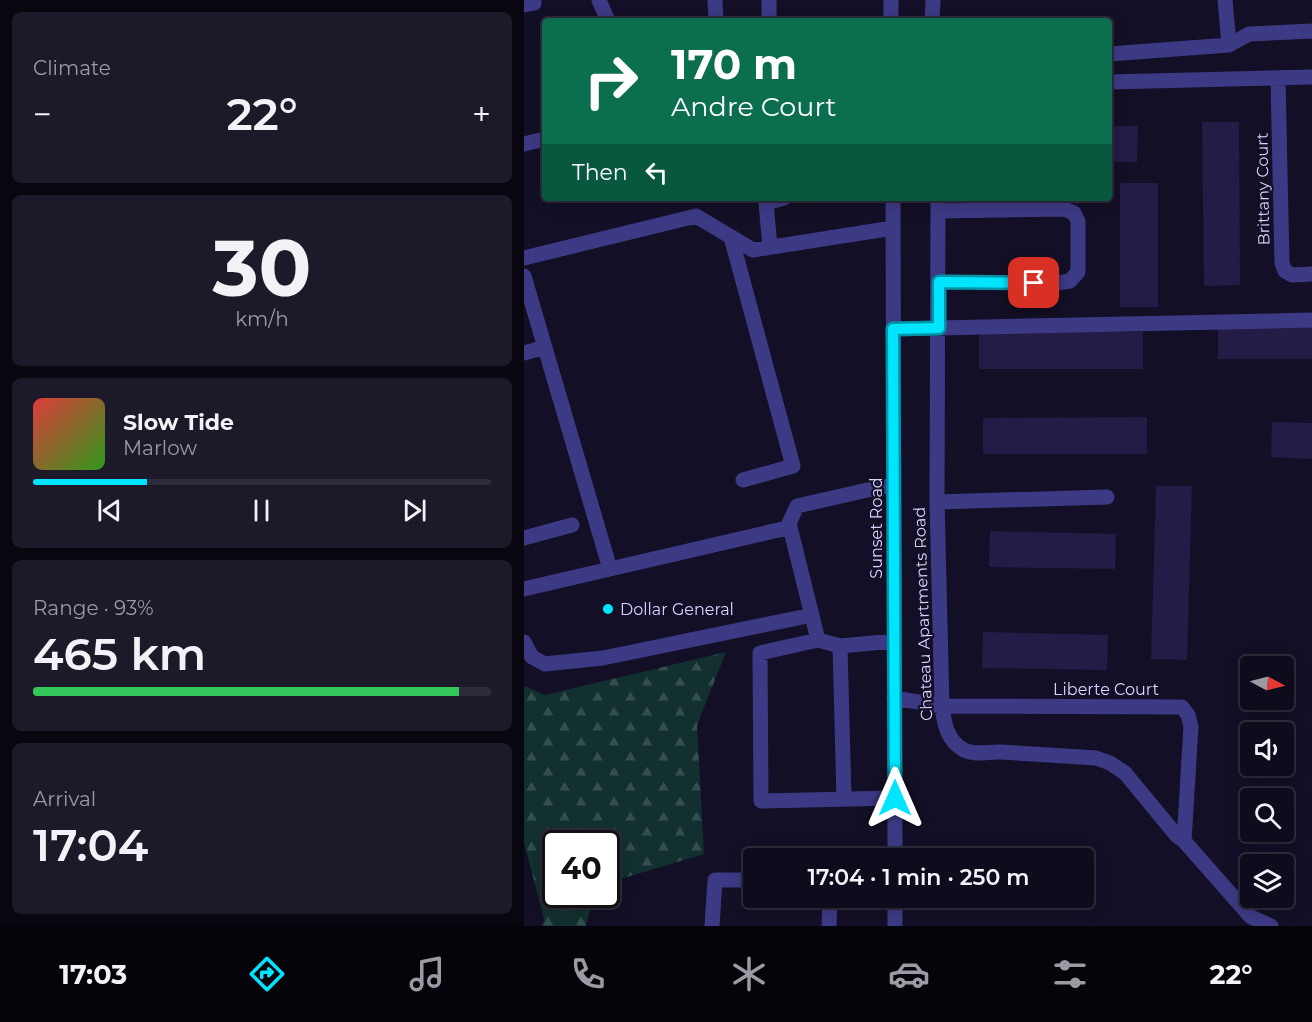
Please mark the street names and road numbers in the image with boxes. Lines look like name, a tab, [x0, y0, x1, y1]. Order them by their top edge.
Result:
street label: Brittany Court	[1253, 132, 1273, 246]
street label: Sunset Road	[867, 477, 886, 579]
street label: Chateau Apartments Road	[910, 507, 936, 721]
street label: Liberte Court	[1053, 680, 1159, 699]

